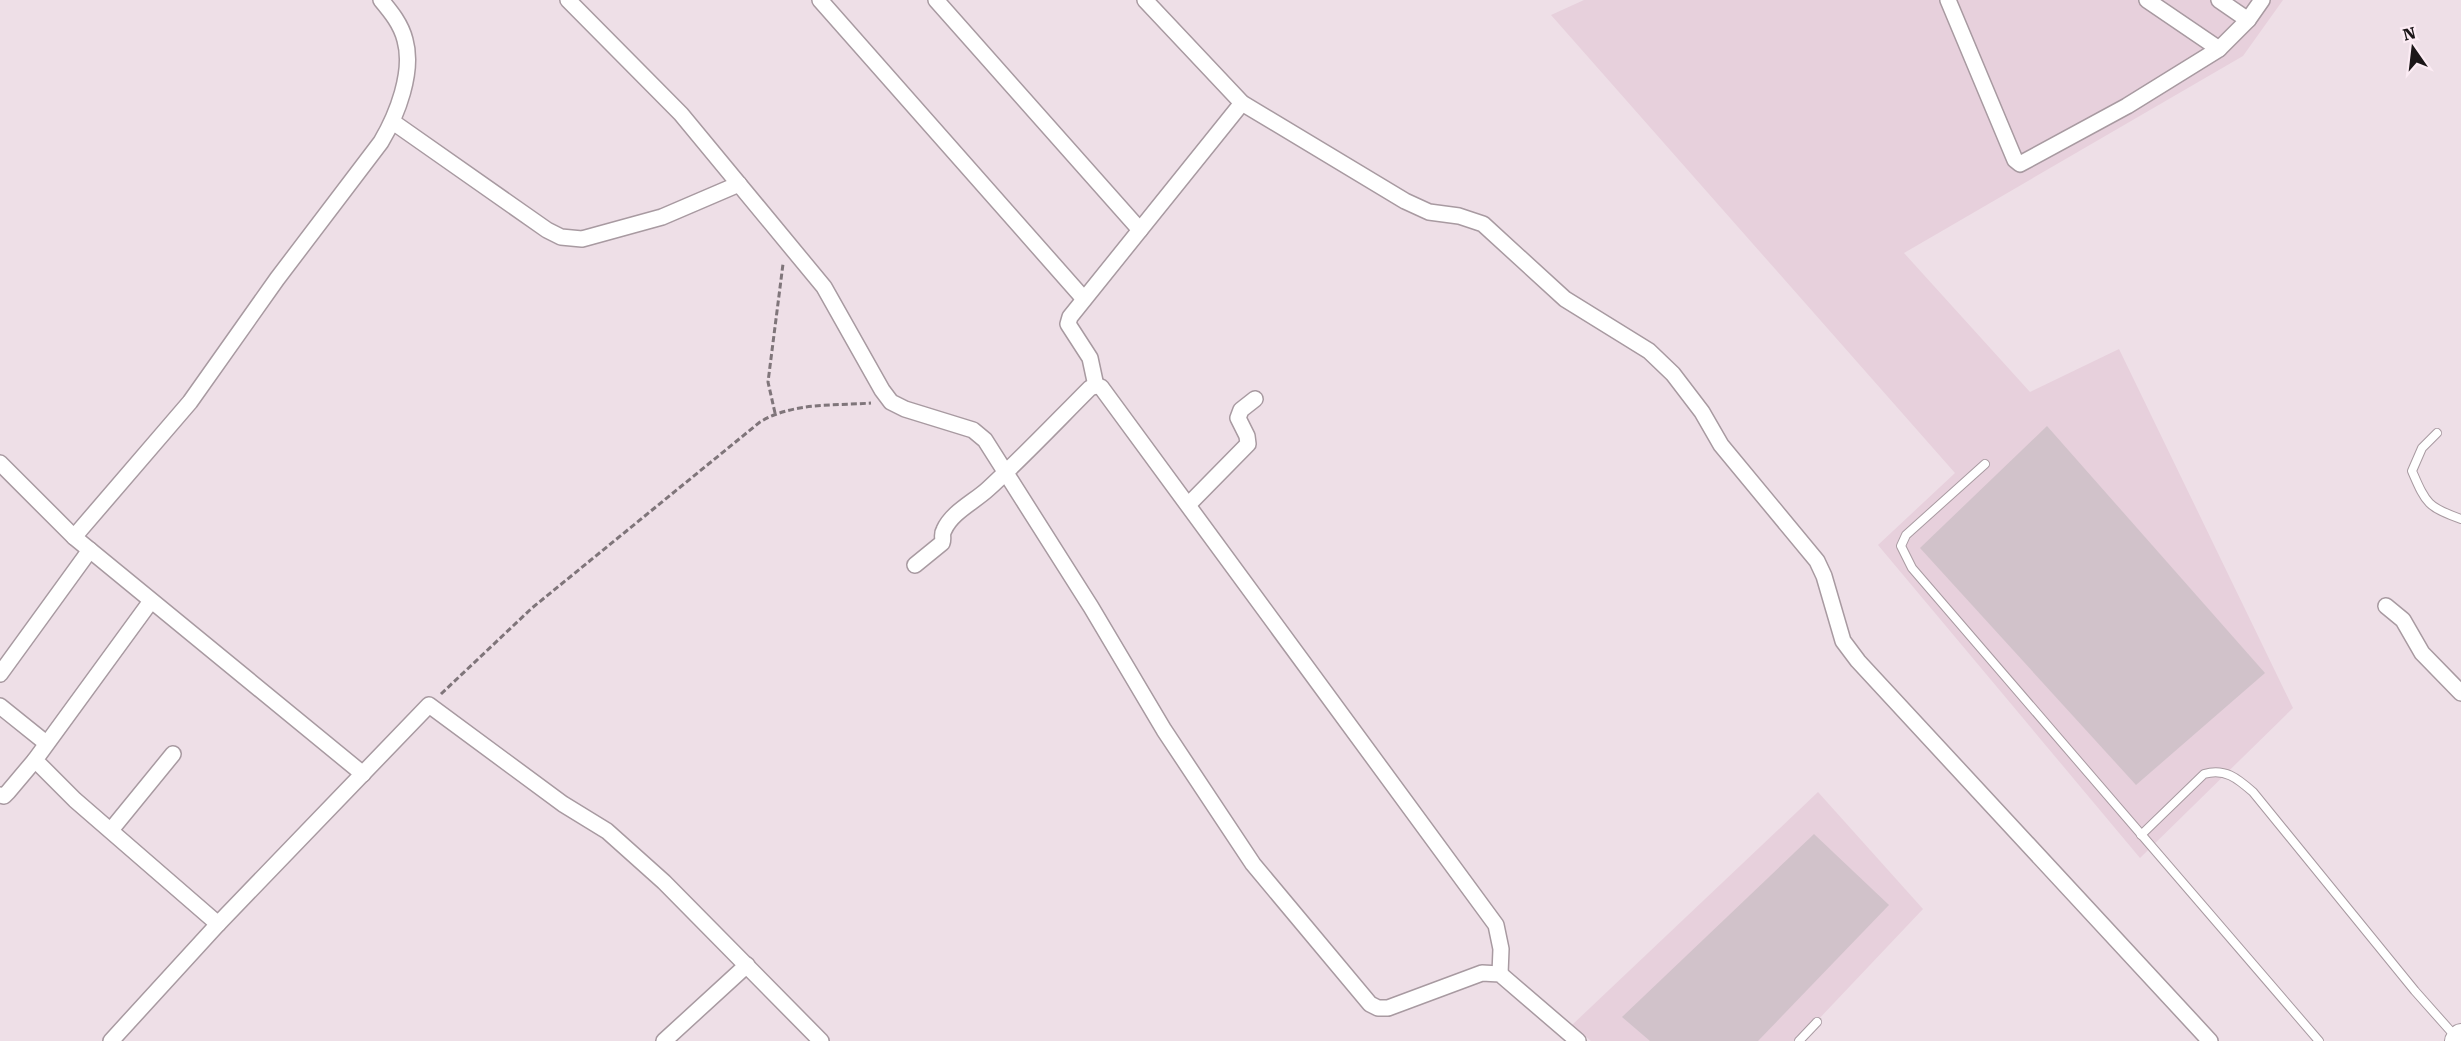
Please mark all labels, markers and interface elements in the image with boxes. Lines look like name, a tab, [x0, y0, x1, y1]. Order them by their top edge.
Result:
north arrow	[2383, 18, 2443, 78]
text: N	[2401, 23, 2418, 45]

